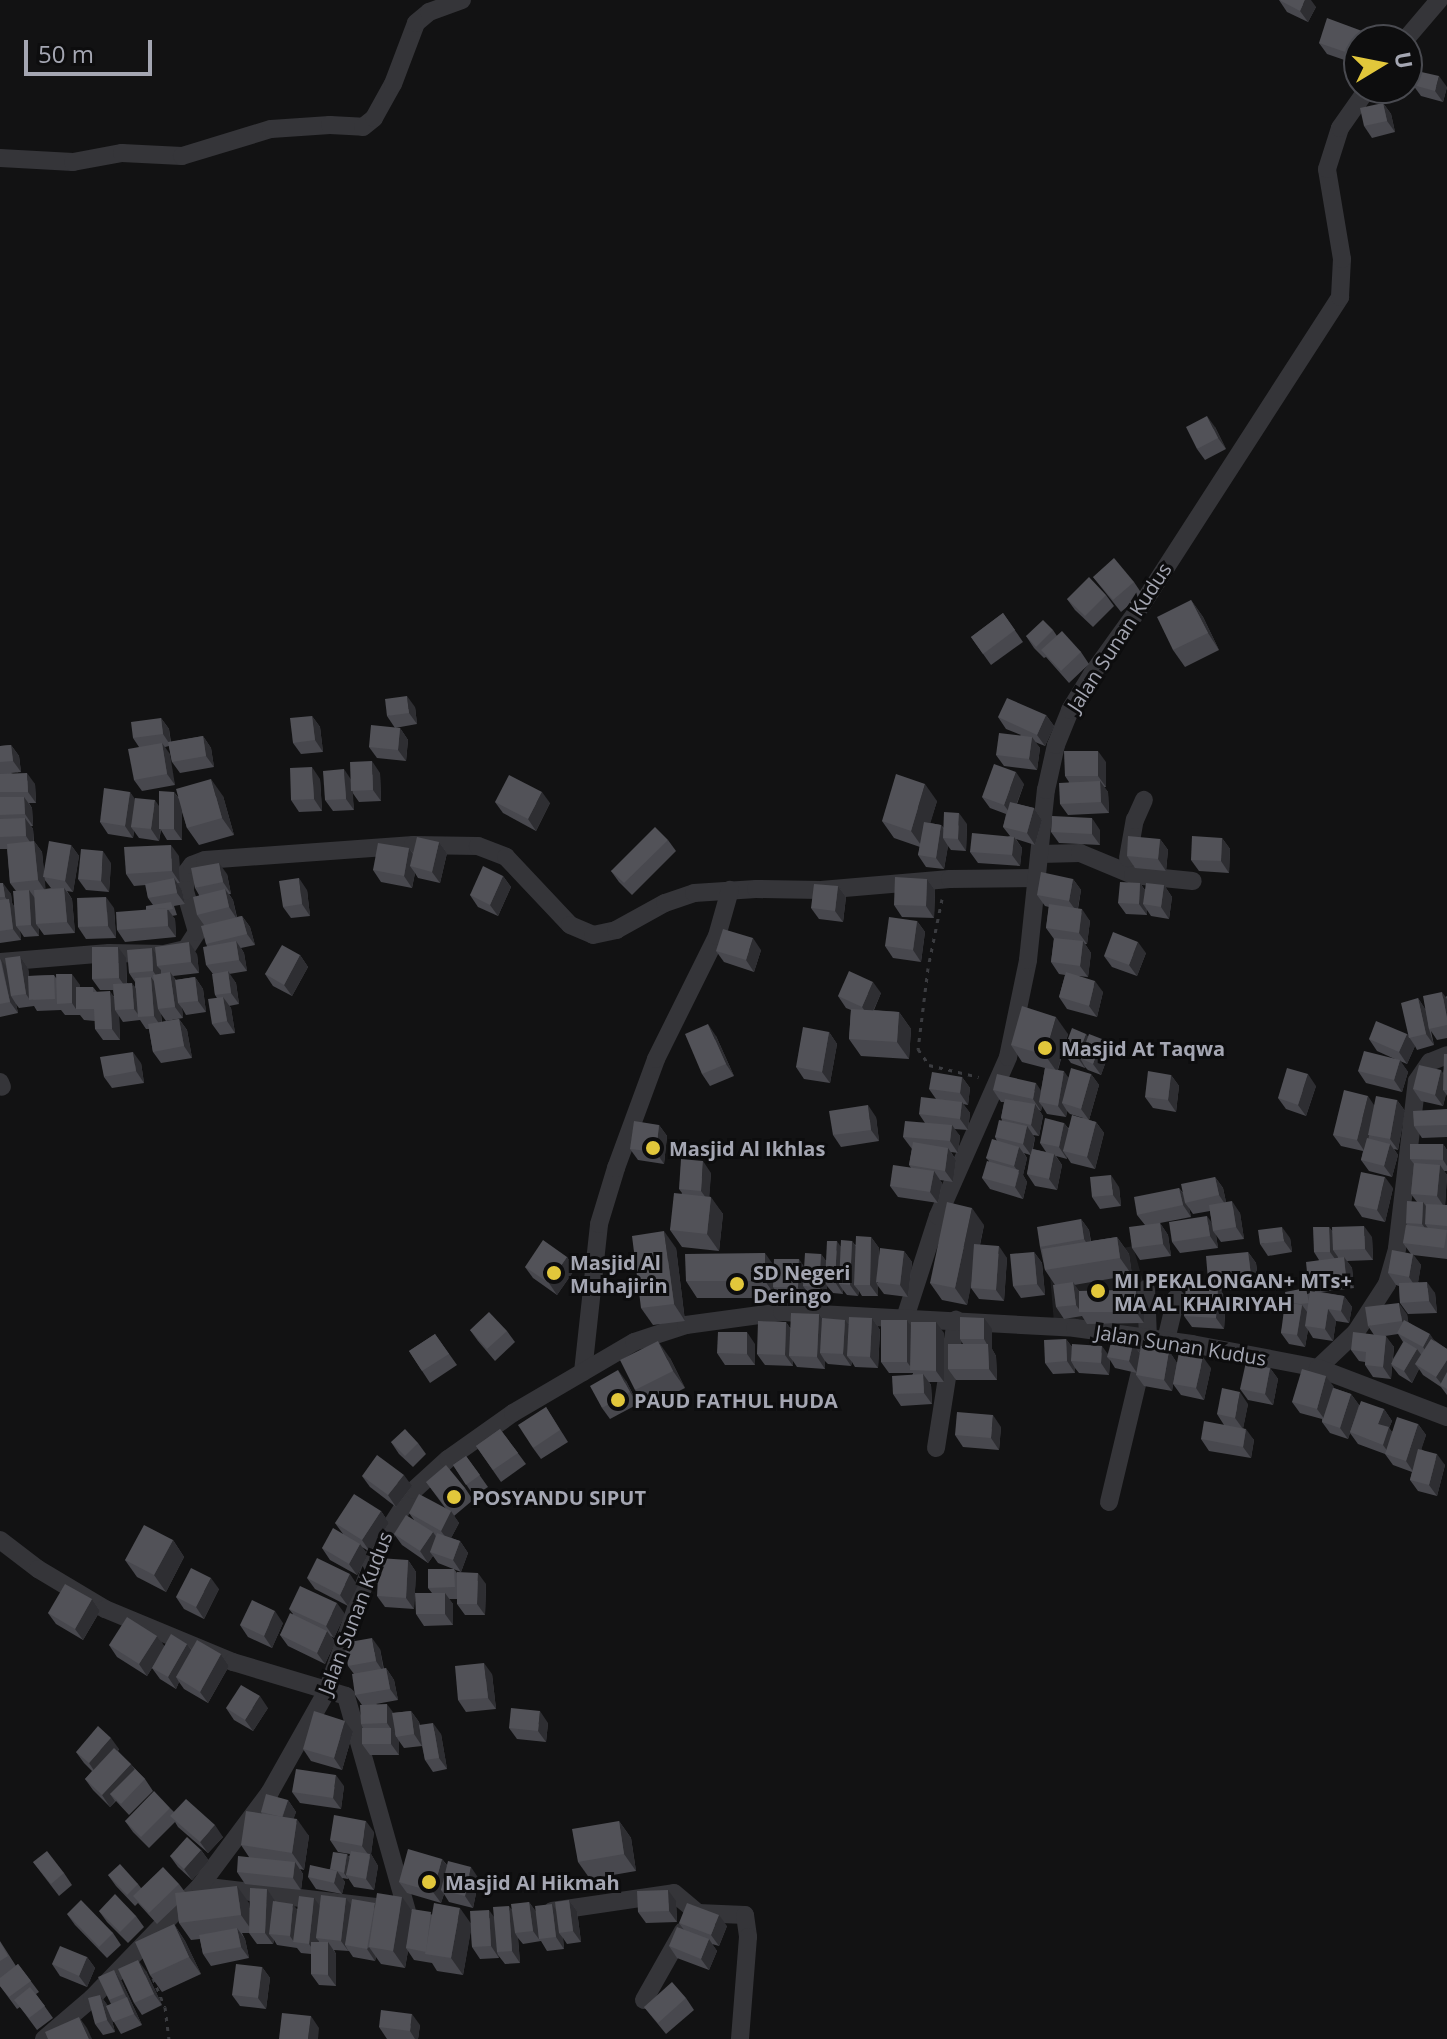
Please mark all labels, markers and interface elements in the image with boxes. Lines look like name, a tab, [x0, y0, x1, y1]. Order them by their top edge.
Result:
scale bar	[28, 24, 156, 74]
north arrow	[1343, 24, 1423, 104]
text: 50 m	[38, 37, 94, 70]
text: U	[1388, 49, 1421, 71]
street label: Jalan Sunan Kudus	[1062, 558, 1176, 716]
place label: Masjid At Taqwa	[1061, 1036, 1225, 1060]
marker: Masjid At Taqwa	[1036, 1039, 1054, 1057]
place label: Masjid Al Ikhlas	[669, 1136, 825, 1160]
marker: Masjid Al Ikhlas	[644, 1139, 662, 1157]
place label: Masjid Al Muhajirin	[570, 1250, 668, 1297]
place label: SD Negeri Deringo	[753, 1260, 850, 1307]
marker: Masjid Al Muhajirin	[545, 1264, 563, 1282]
place label: MI PEKALONGAN+ MTs+ MA AL KHAIRIYAH	[1114, 1268, 1352, 1315]
marker: SD Negeri Deringo	[728, 1275, 746, 1293]
marker: MI PEKALONGAN+ MTs+ MA AL KHAIRIYAH	[1089, 1282, 1107, 1300]
street label: Jalan Sunan Kudus	[1094, 1320, 1268, 1370]
place label: PAUD FATHUL HUDA	[634, 1388, 838, 1412]
marker: PAUD FATHUL HUDA	[609, 1391, 627, 1409]
place label: POSYANDU SIPUT	[472, 1485, 646, 1509]
marker: POSYANDU SIPUT	[443, 1486, 465, 1508]
street label: Jalan Sunan Kudus	[313, 1528, 397, 1698]
place label: Masjid Al Hikmah	[445, 1870, 620, 1894]
marker: Masjid Al Hikmah	[420, 1873, 438, 1891]

